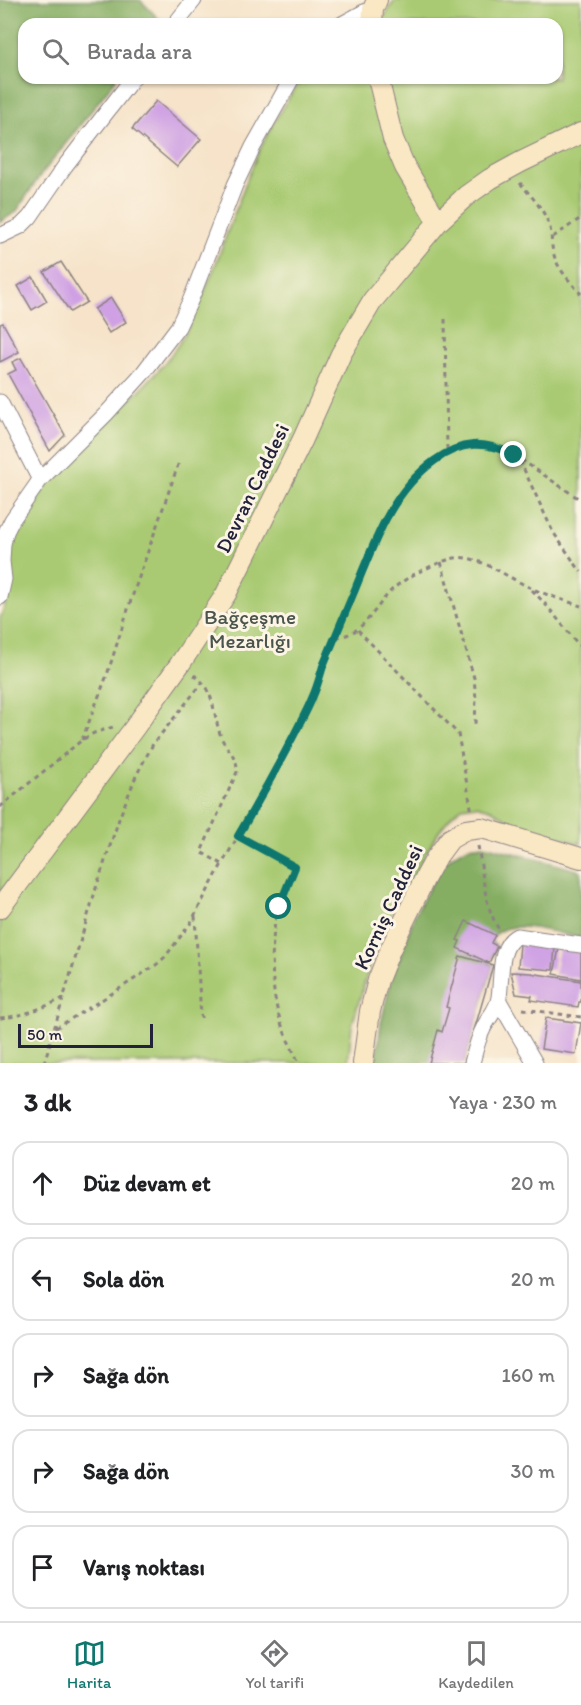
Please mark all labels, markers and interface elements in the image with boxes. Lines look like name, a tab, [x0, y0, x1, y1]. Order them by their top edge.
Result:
search box	[18, 18, 563, 84]
icon: search	[39, 35, 72, 68]
text: Burada ara	[87, 38, 192, 65]
street label: Devran Caddesi	[210, 419, 294, 557]
route end	[500, 441, 526, 467]
park label: Bağçeşme Mezarlığı	[204, 604, 296, 653]
street label: Korniş Caddesi	[348, 841, 428, 973]
route start	[265, 893, 291, 919]
scale bar	[18, 1021, 153, 1048]
text: 50 m	[27, 1025, 62, 1044]
text: 3 dk	[24, 1086, 72, 1118]
text: Yaya · 230 m	[449, 1090, 557, 1114]
icon: ahead	[26, 1167, 59, 1200]
text: Düz devam et	[83, 1170, 210, 1197]
text: 20 m	[511, 1171, 555, 1195]
icon: left	[26, 1263, 59, 1296]
text: Sola dön	[83, 1266, 164, 1293]
text: 20 m	[511, 1267, 555, 1291]
icon: right	[26, 1359, 59, 1392]
text: Sağa dön	[83, 1362, 169, 1389]
text: 160 m	[502, 1363, 555, 1387]
icon: right	[26, 1455, 59, 1488]
text: Sağa dön	[83, 1458, 169, 1485]
text: 30 m	[510, 1459, 555, 1483]
icon: arrive	[26, 1551, 59, 1584]
text: Varış noktası	[83, 1554, 205, 1581]
tab: Harita	[67, 1637, 111, 1692]
tab: Yol tarifi	[245, 1637, 304, 1692]
tab: Kaydedilen	[438, 1637, 514, 1692]

